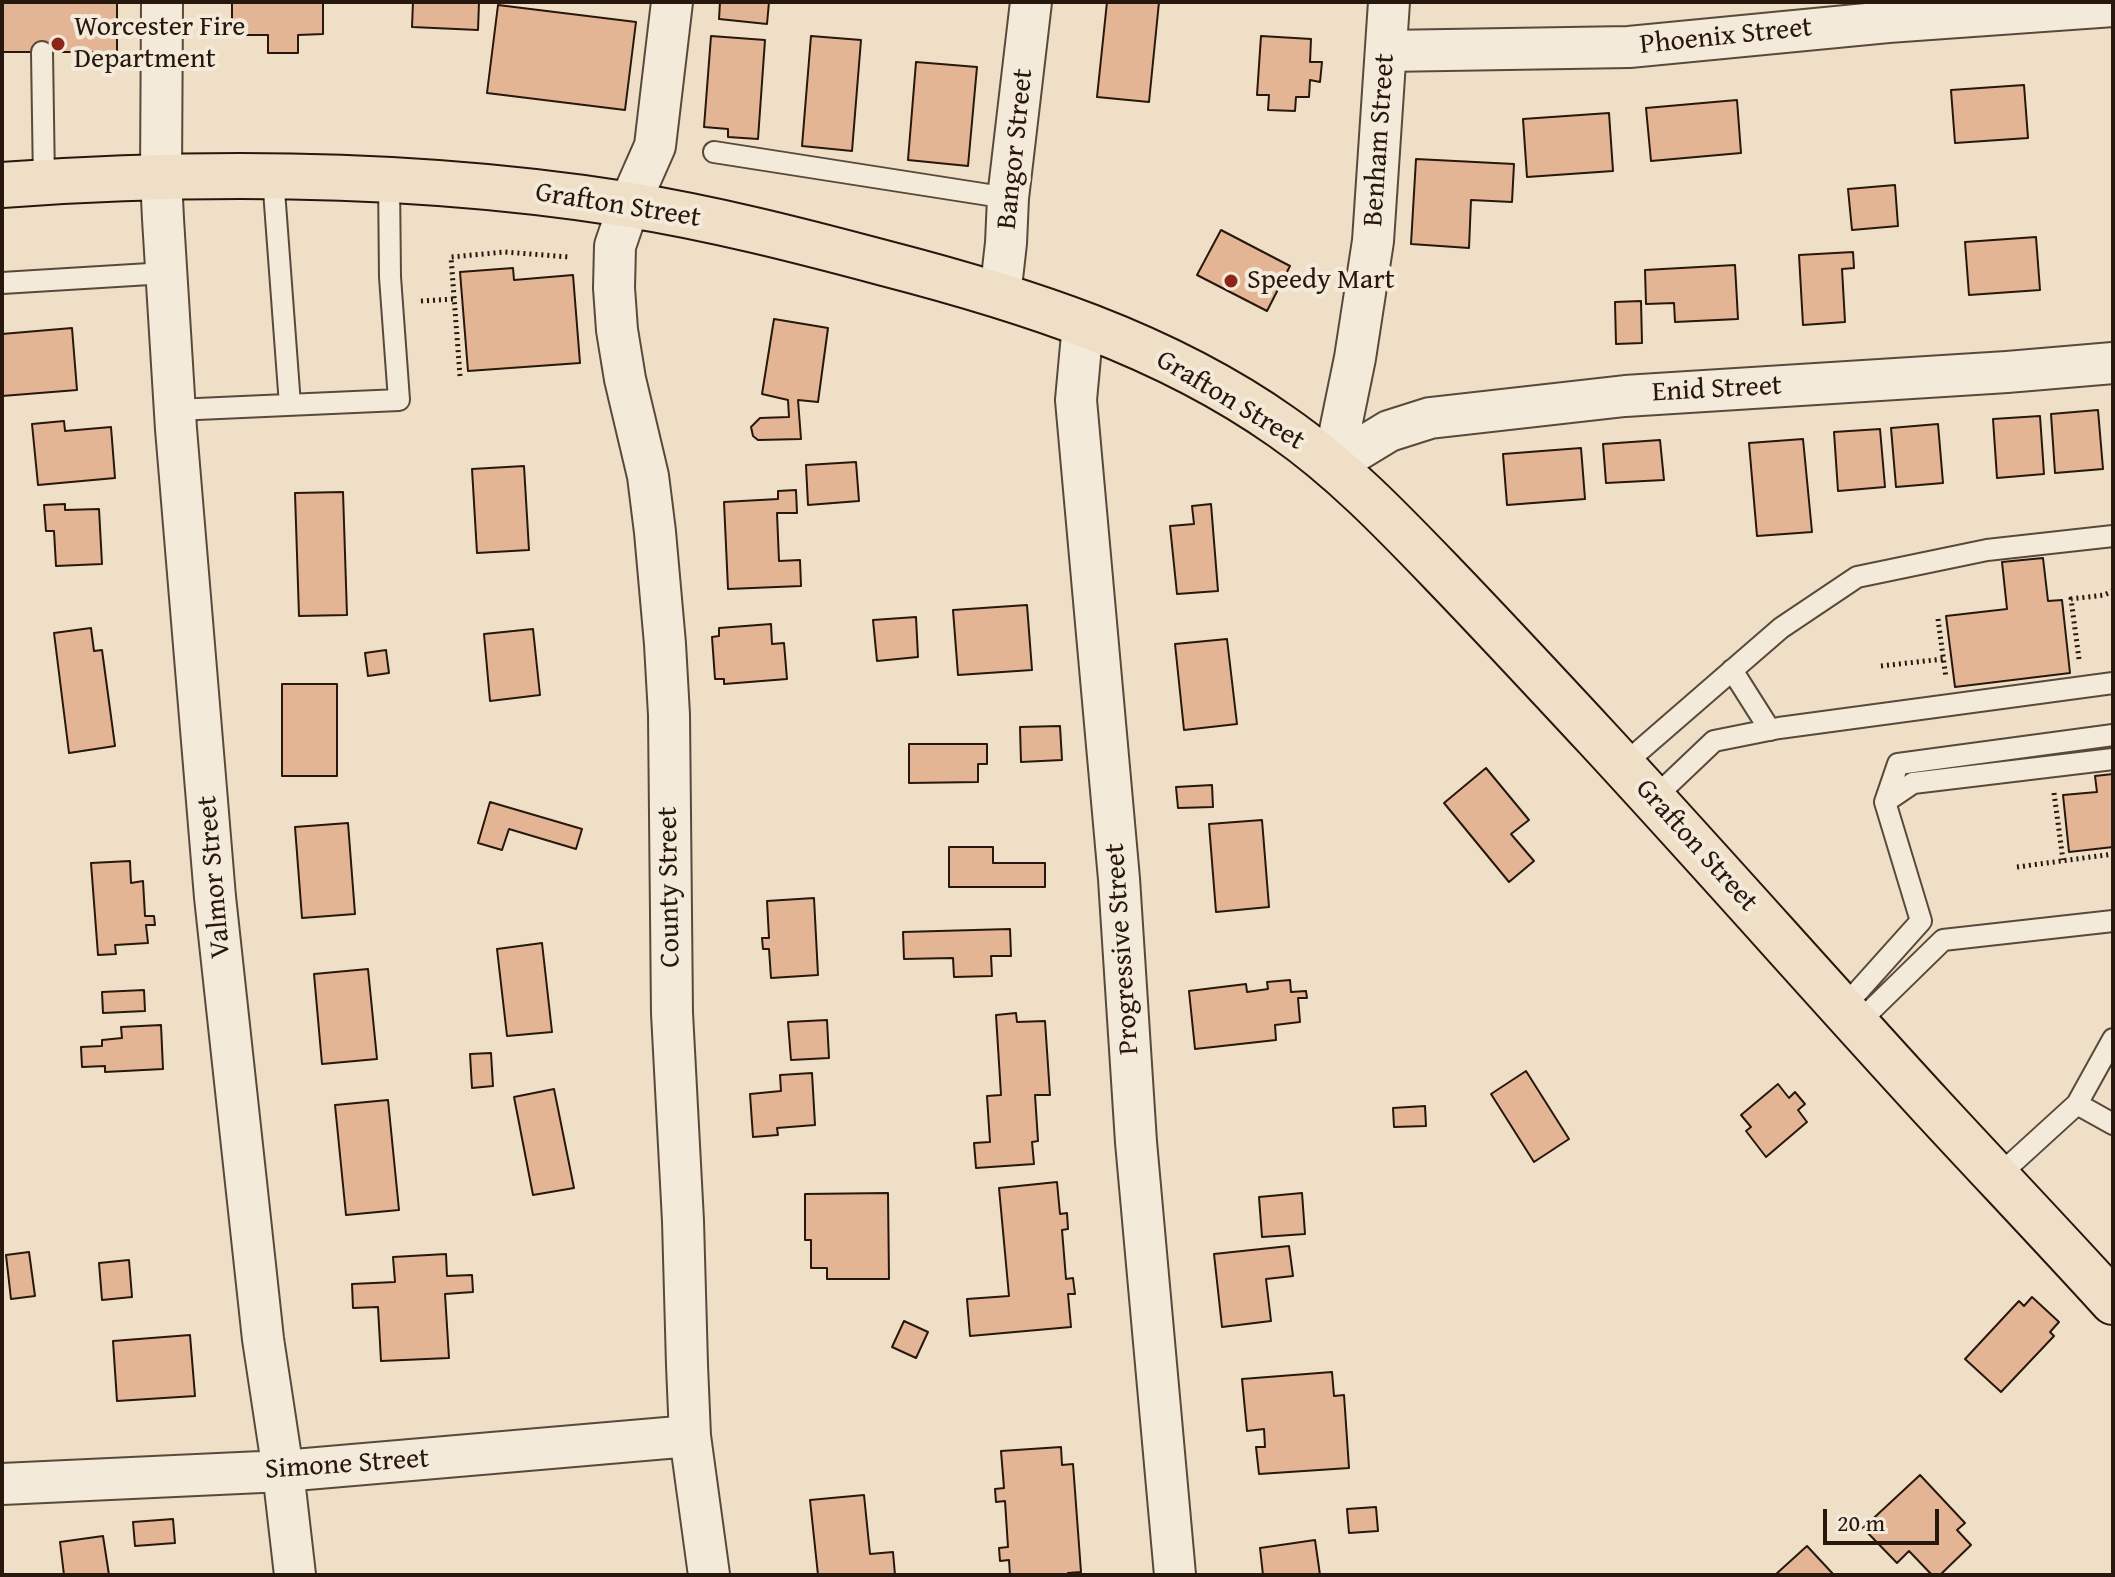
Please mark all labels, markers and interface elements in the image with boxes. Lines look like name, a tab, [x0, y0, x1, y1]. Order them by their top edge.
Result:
place label: Worcester Fire Department	[74, 11, 245, 77]
street label: Phoenix Street	[1638, 11, 1814, 63]
marker: Worcester Fire Department	[49, 35, 67, 53]
street label: Benham Street	[1357, 52, 1403, 228]
street label: Bangor Street	[991, 67, 1041, 231]
street label: Grafton Street	[533, 176, 703, 236]
place label: Speedy Mart	[1247, 264, 1395, 298]
marker: Speedy Mart	[1222, 272, 1240, 290]
street label: Grafton Street	[1150, 344, 1310, 458]
street label: Enid Street	[1651, 370, 1783, 410]
street label: Grafton Street	[1628, 773, 1764, 919]
street label: Valmor Street	[191, 794, 239, 960]
street label: County Street	[652, 806, 688, 968]
street label: Progressive Street	[1099, 842, 1147, 1056]
street label: Simone Street	[264, 1443, 430, 1487]
scale bar	[1827, 1493, 1943, 1543]
text: 20 m	[1837, 1505, 1885, 1540]

